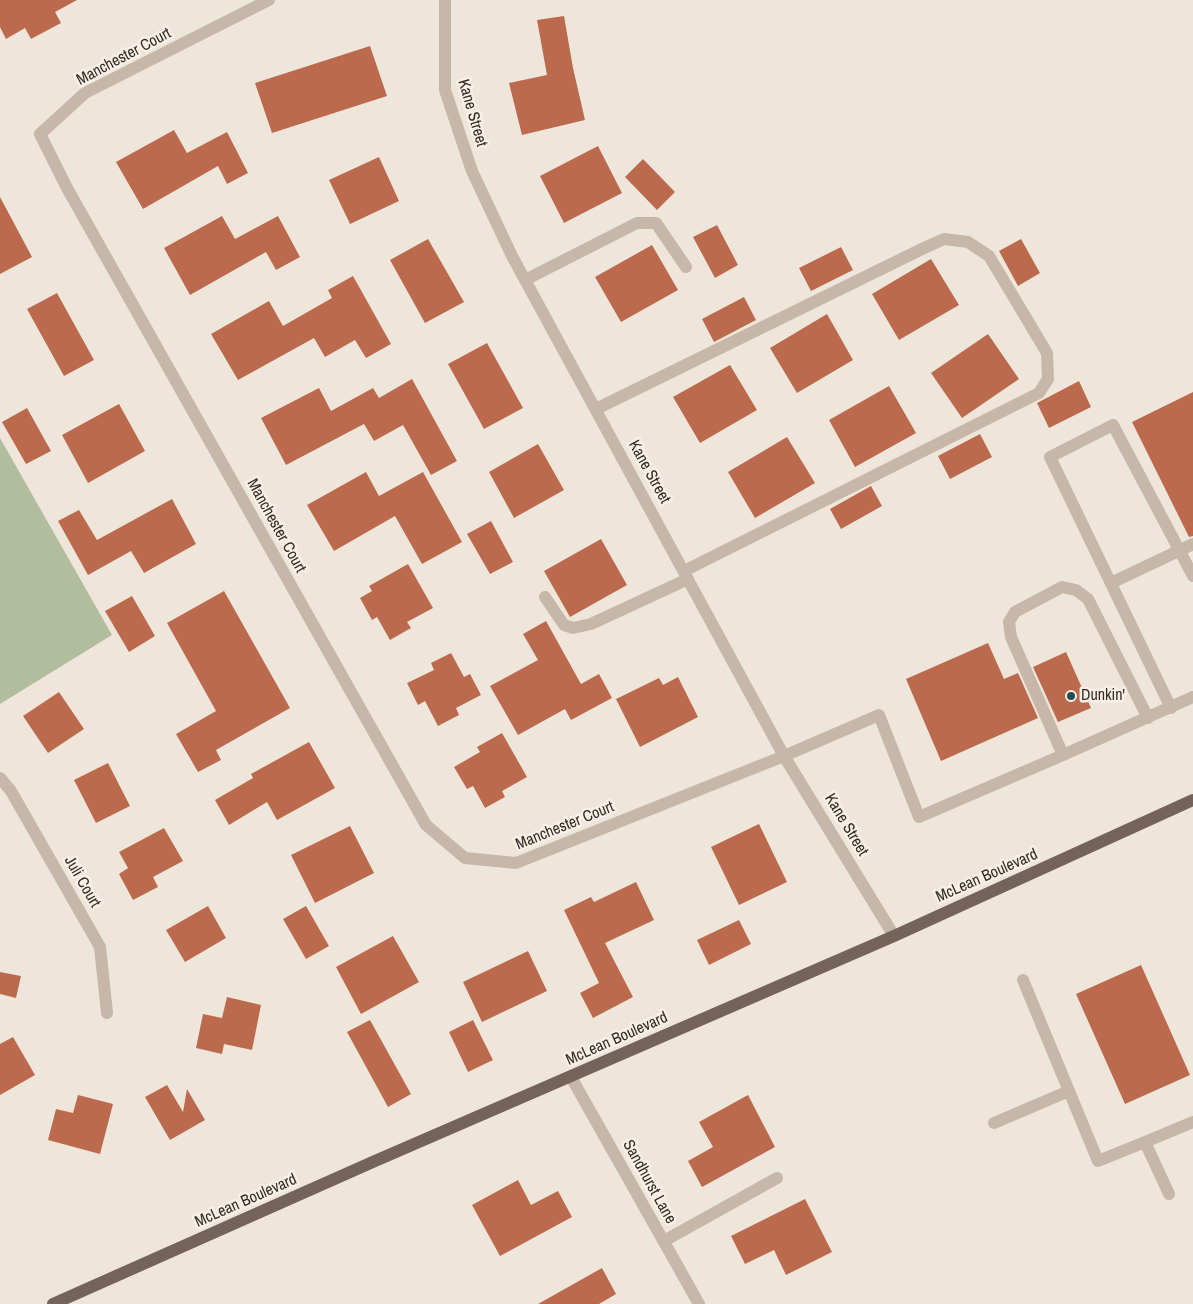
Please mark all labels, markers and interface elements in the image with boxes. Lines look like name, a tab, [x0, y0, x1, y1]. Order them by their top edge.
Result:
street label: Manchester Court	[73, 24, 175, 90]
street label: Kane Street	[453, 77, 491, 149]
street label: Kane Street	[624, 437, 674, 507]
street label: Manchester Court	[242, 476, 310, 576]
place label: Dunkin'	[1081, 686, 1125, 706]
marker: Dunkin'	[1065, 690, 1077, 702]
street label: Kane Street	[820, 790, 872, 860]
street label: Manchester Court	[513, 798, 617, 854]
street label: McLean Boulevard	[933, 845, 1041, 907]
street label: Juli Court	[60, 853, 104, 911]
street label: McLean Boulevard	[563, 1008, 671, 1070]
street label: Sandhurst Lane	[618, 1137, 680, 1227]
street label: McLean Boulevard	[192, 1170, 300, 1232]

